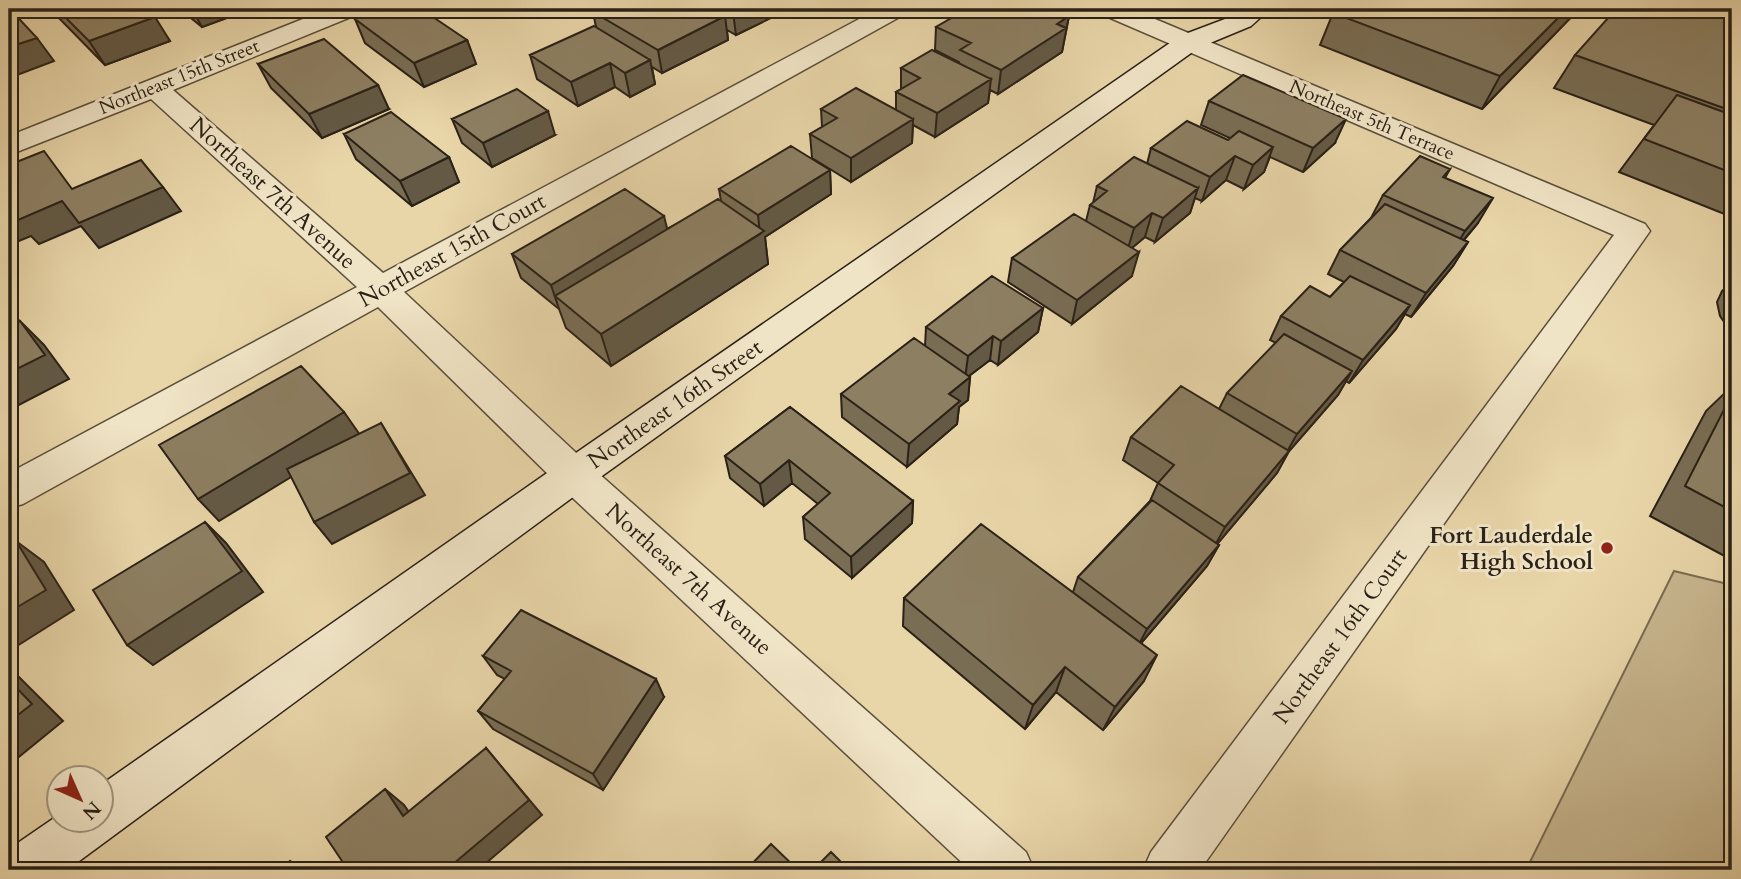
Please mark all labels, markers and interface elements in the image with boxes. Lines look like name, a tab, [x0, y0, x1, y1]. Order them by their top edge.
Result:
street label: Northeast 15th Street	[95, 33, 263, 121]
street label: Northeast 5th Terrace	[1285, 73, 1459, 167]
street label: Northeast 7th Avenue	[183, 110, 363, 276]
street label: Northeast 15th Court	[353, 186, 551, 314]
street label: Northeast 16th Street	[581, 332, 769, 476]
street label: Northeast 7th Avenue	[599, 496, 779, 662]
place label: Fort Lauderdale High School	[1429, 520, 1593, 577]
marker: Fort Lauderdale High School	[1599, 540, 1615, 556]
street label: Northeast 16th Court	[1266, 542, 1414, 730]
north arrow	[46, 764, 116, 834]
text: N	[76, 795, 106, 826]

